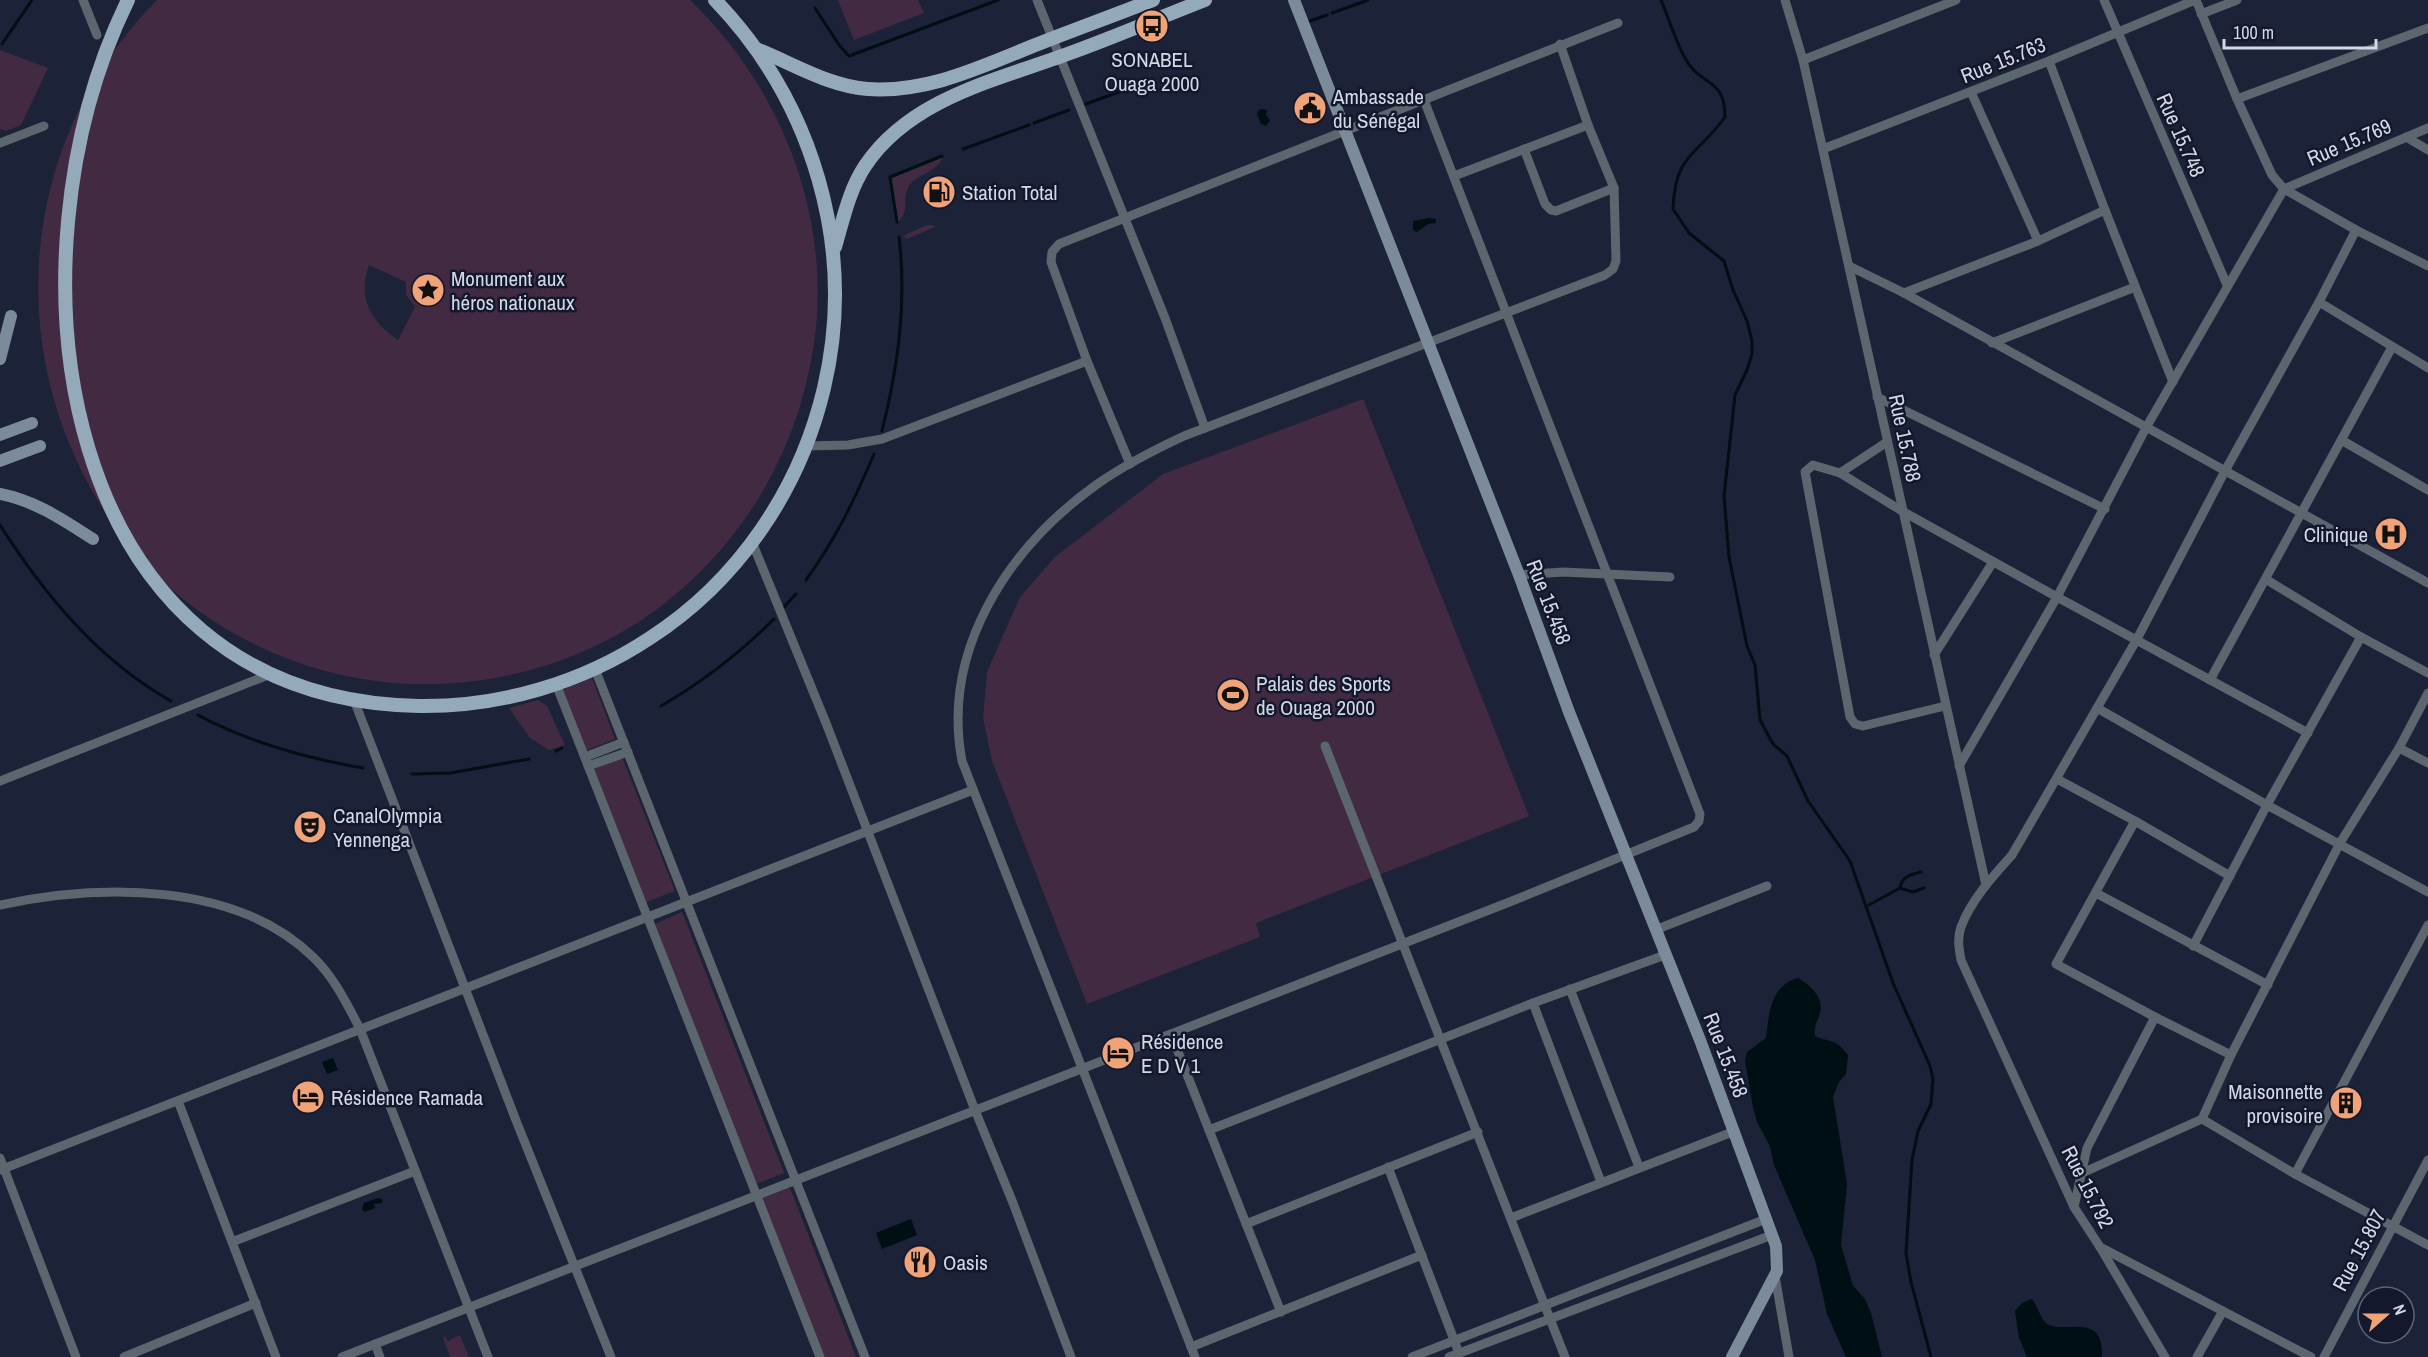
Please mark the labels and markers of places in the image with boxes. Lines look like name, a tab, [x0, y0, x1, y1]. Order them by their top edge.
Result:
bus stop icon: SONABEL Ouaga 2000	[1134, 8, 1170, 44]
place label: SONABEL Ouaga 2000	[1105, 45, 1199, 98]
place label: Ambassade du Sénégal	[1332, 82, 1424, 135]
public building icon: Ambassade du Sénégal	[1292, 90, 1328, 126]
fuel station icon: Station Total	[921, 174, 957, 210]
place label: Station Total	[962, 178, 1057, 207]
place label: Monument aux héros nationaux	[451, 264, 575, 317]
place icon: Monument aux héros nationaux	[410, 272, 446, 308]
hospital icon: Clinique	[2373, 516, 2409, 552]
place label: Clinique	[2304, 520, 2368, 549]
place label: Palais des Sports de Ouaga 2000	[1256, 669, 1391, 722]
sports icon: Palais des Sports de Ouaga 2000	[1215, 677, 1251, 713]
place label: CanalOlympia Yennenga	[333, 801, 443, 854]
theatre icon: CanalOlympia Yennenga	[292, 809, 328, 845]
place label: Résidence E D V 1	[1141, 1027, 1223, 1080]
hotel icon: Résidence E D V 1	[1100, 1035, 1136, 1071]
place label: Maisonnette provisoire	[2228, 1077, 2323, 1130]
hotel icon: Résidence Ramada	[290, 1079, 326, 1115]
place label: Résidence Ramada	[331, 1083, 484, 1112]
building icon: Maisonnette provisoire	[2328, 1085, 2364, 1121]
restaurant icon: Oasis	[902, 1244, 938, 1280]
place label: Oasis	[943, 1248, 988, 1277]

